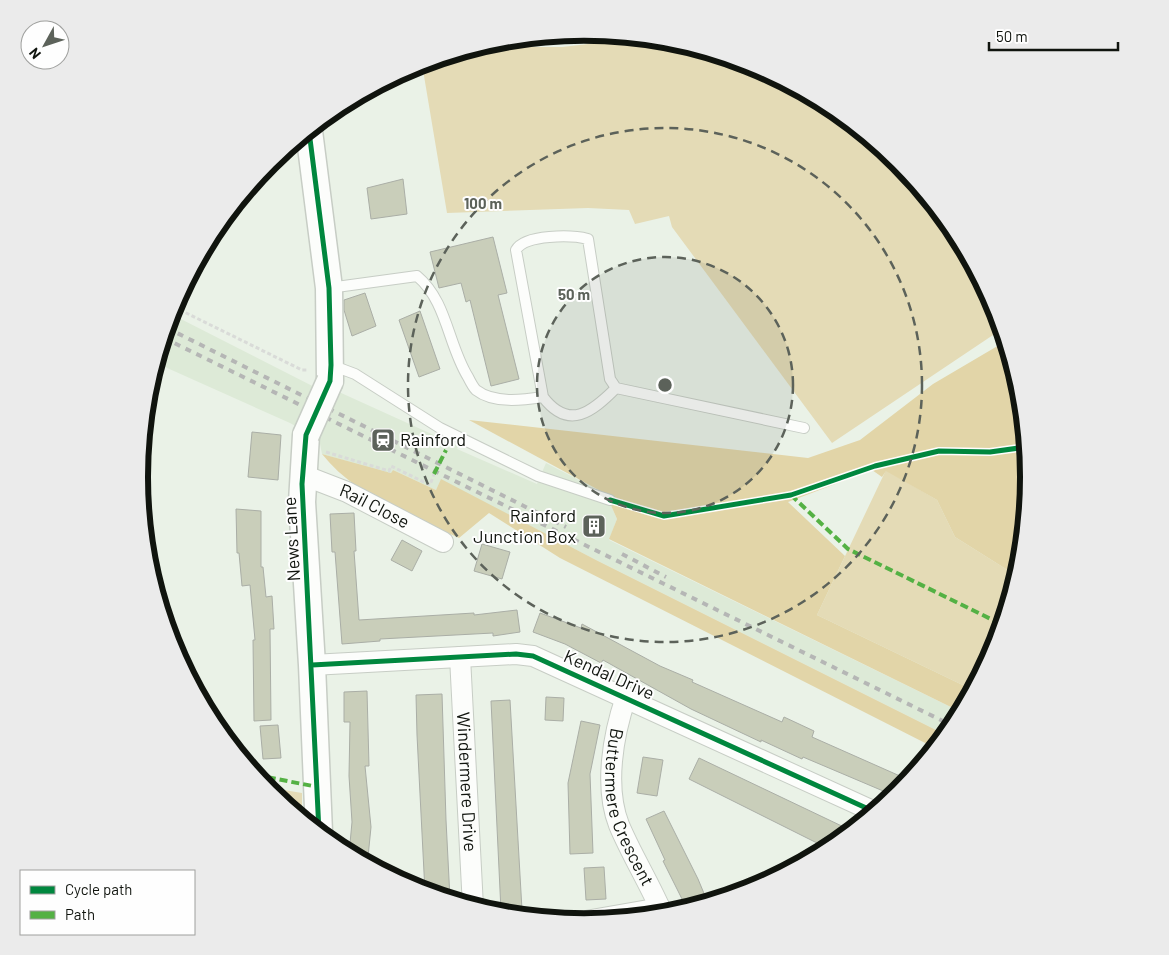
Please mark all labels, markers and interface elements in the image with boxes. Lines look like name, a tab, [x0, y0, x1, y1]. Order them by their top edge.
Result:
north arrow	[20, 20, 70, 70]
scale bar	[989, 20, 1118, 52]
text: 50 m	[996, 27, 1028, 45]
text: N	[25, 45, 44, 63]
text: 100 m	[464, 194, 502, 212]
text: 50 m	[558, 285, 590, 303]
centre of rings	[656, 376, 674, 394]
station icon: Rainford	[370, 427, 396, 453]
place label: Rainford	[400, 428, 466, 450]
street label: Rail Close	[337, 478, 413, 533]
street label: News Lane	[278, 496, 304, 582]
place label: Rainford Junction Box	[473, 504, 576, 547]
building icon: Rainford Junction Box	[581, 513, 607, 539]
street label: Kendal Drive	[561, 644, 658, 704]
street label: Windermere Drive	[453, 711, 482, 852]
street label: Buttermere Crescent	[601, 726, 659, 889]
legend	[20, 870, 195, 935]
text: Cycle path	[65, 880, 132, 898]
text: Path	[65, 905, 95, 923]

